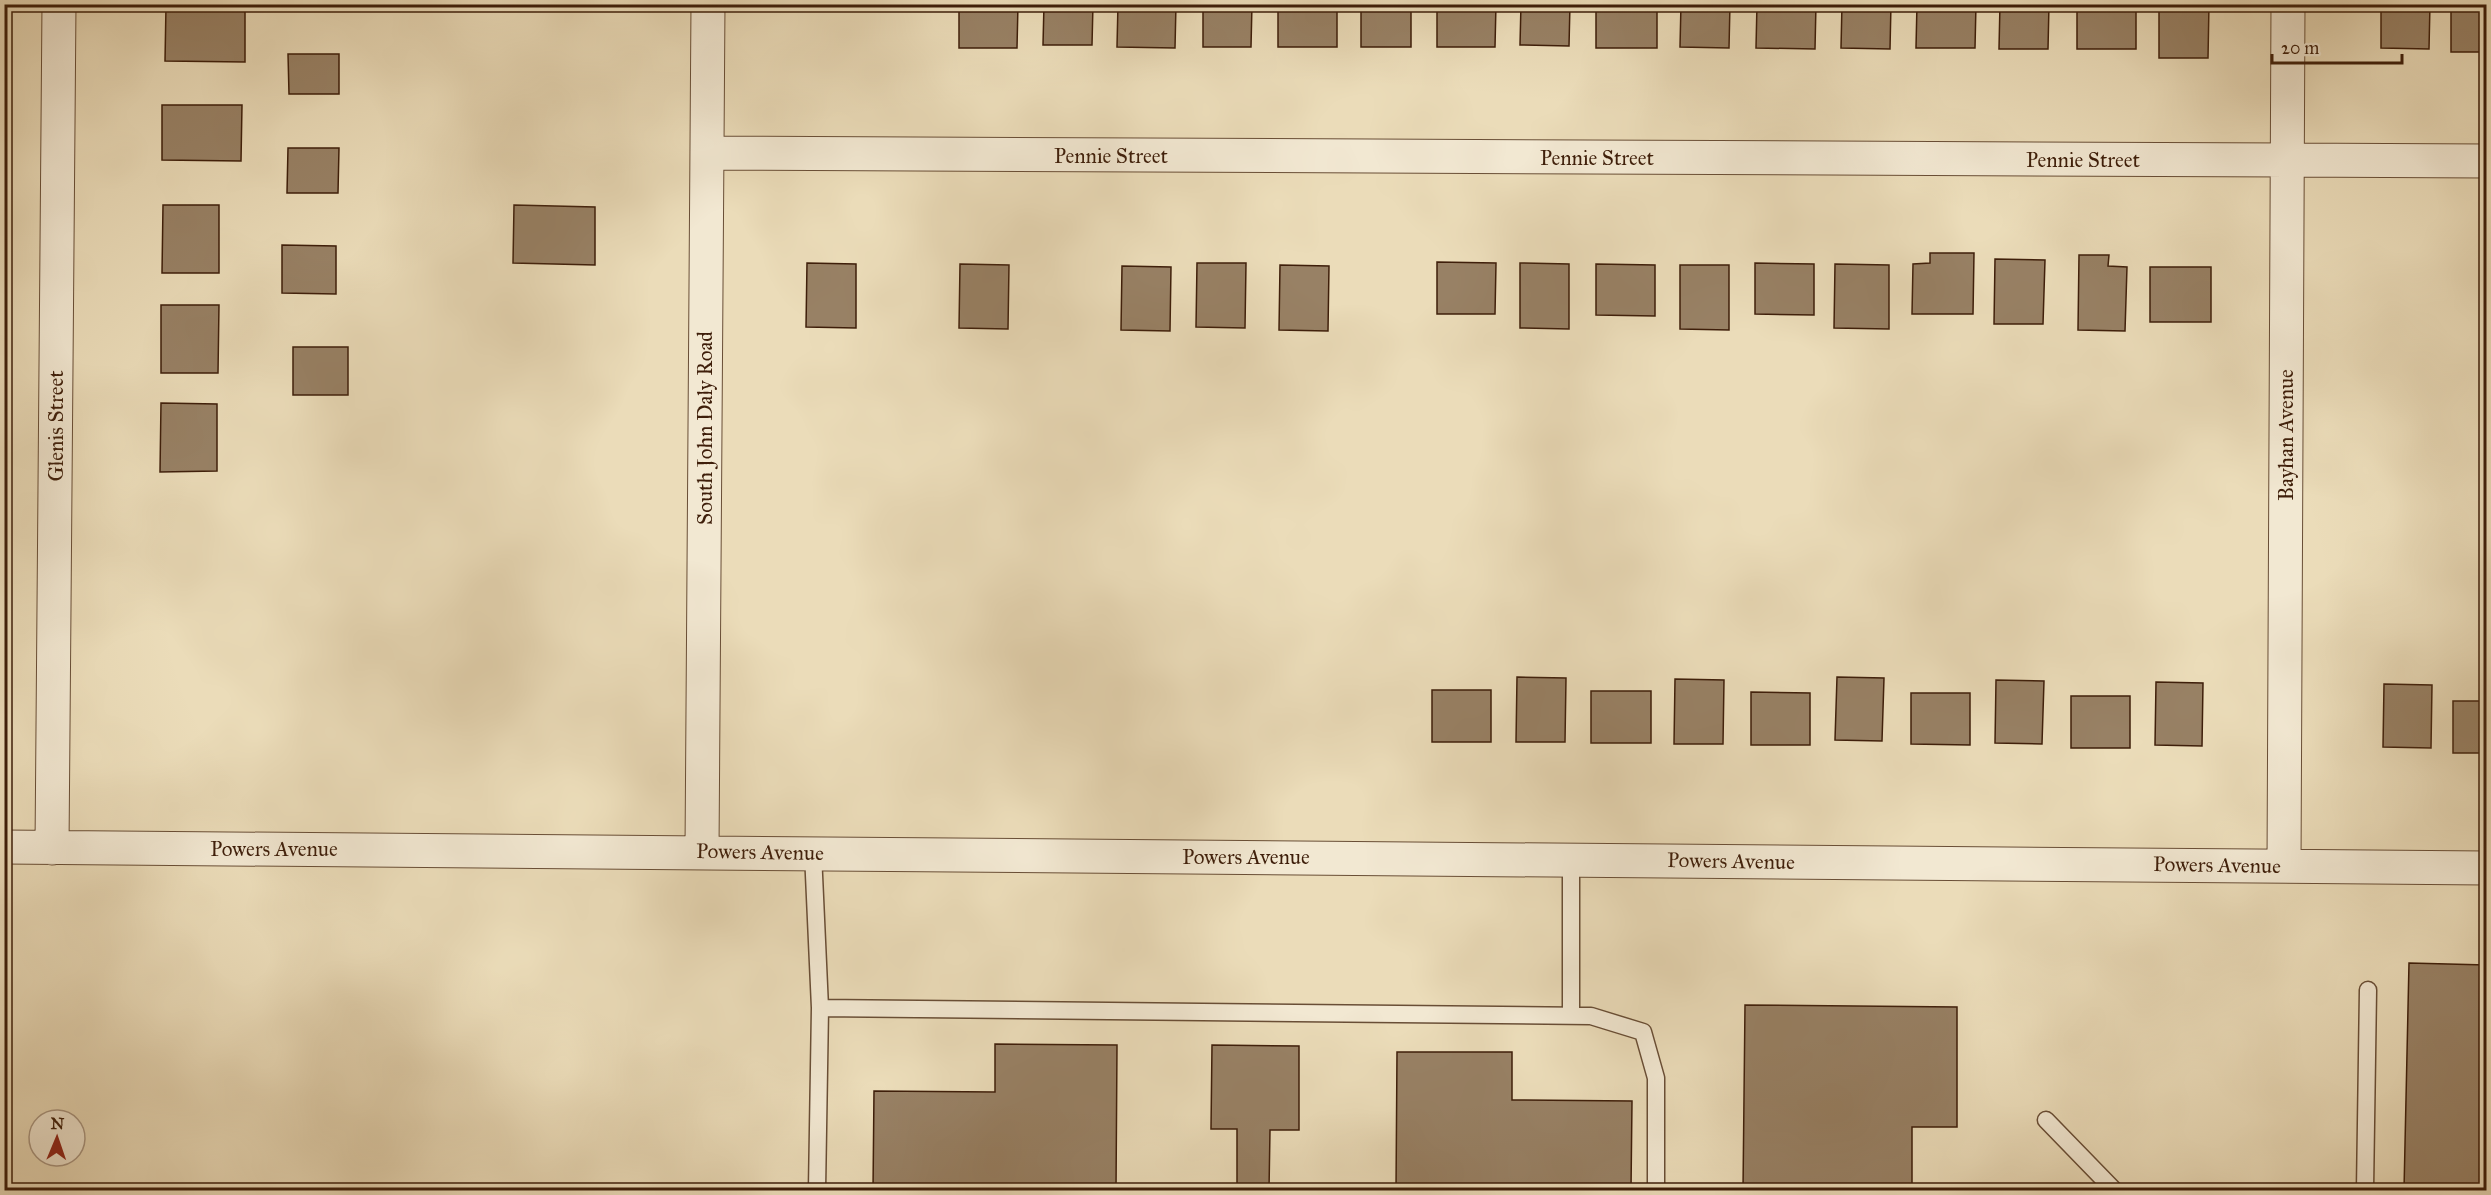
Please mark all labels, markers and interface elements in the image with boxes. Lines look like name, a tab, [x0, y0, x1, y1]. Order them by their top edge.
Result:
scale bar	[2272, 27, 2402, 65]
text: 20 m	[2281, 37, 2319, 59]
street label: Pennie Street	[1054, 143, 1169, 169]
street label: Pennie Street	[1540, 145, 1655, 171]
street label: Pennie Street	[2026, 147, 2141, 173]
street label: South John Daly Road	[692, 331, 718, 525]
street label: Bayhan Avenue	[2273, 369, 2299, 501]
street label: Glenis Street	[43, 370, 69, 482]
street label: Powers Avenue	[210, 836, 338, 862]
street label: Powers Avenue	[696, 838, 824, 866]
street label: Powers Avenue	[1182, 844, 1310, 870]
street label: Powers Avenue	[1667, 847, 1795, 875]
street label: Powers Avenue	[2153, 851, 2281, 879]
north arrow	[27, 1108, 87, 1168]
text: N	[50, 1114, 65, 1133]

